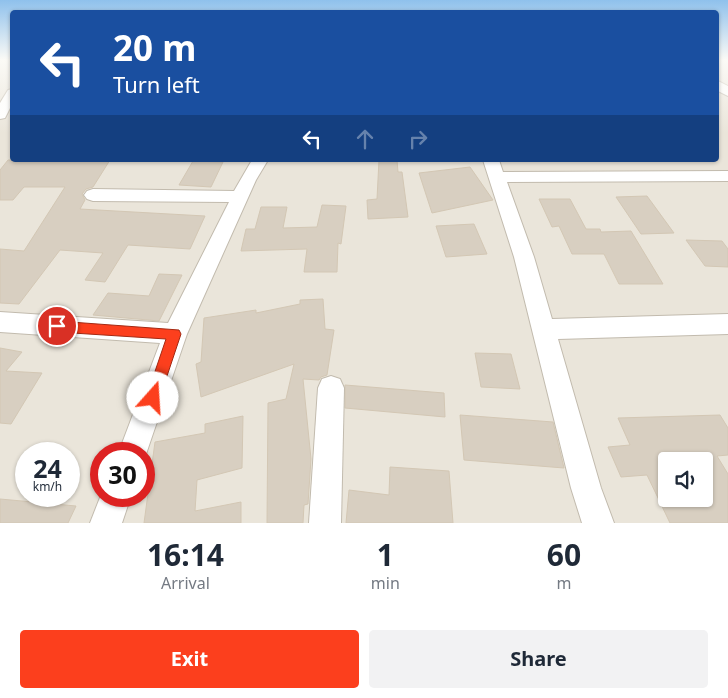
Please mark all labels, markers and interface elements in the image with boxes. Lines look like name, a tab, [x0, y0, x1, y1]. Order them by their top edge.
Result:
text: 20 m	[113, 24, 196, 71]
icon: left	[30, 30, 95, 95]
text: Turn left	[113, 69, 200, 99]
icon: left	[298, 125, 326, 153]
icon: ahead	[351, 125, 379, 153]
icon: right	[404, 125, 432, 153]
pin	[36, 305, 78, 347]
icon: arrive	[43, 312, 71, 340]
position arrow	[126, 371, 178, 423]
speed limit sign: 30	[90, 442, 155, 507]
text: 24	[33, 451, 62, 485]
map controls	[658, 452, 713, 507]
button: sound	[658, 452, 713, 507]
text: km/h	[33, 478, 62, 495]
text: 16:14	[147, 534, 224, 575]
text: 1	[377, 534, 394, 575]
text: 60	[547, 534, 581, 575]
text: Arrival	[161, 572, 210, 594]
text: min	[371, 572, 400, 594]
text: m	[556, 572, 571, 594]
button: Exit	[20, 630, 359, 688]
button: Share	[369, 630, 708, 688]

